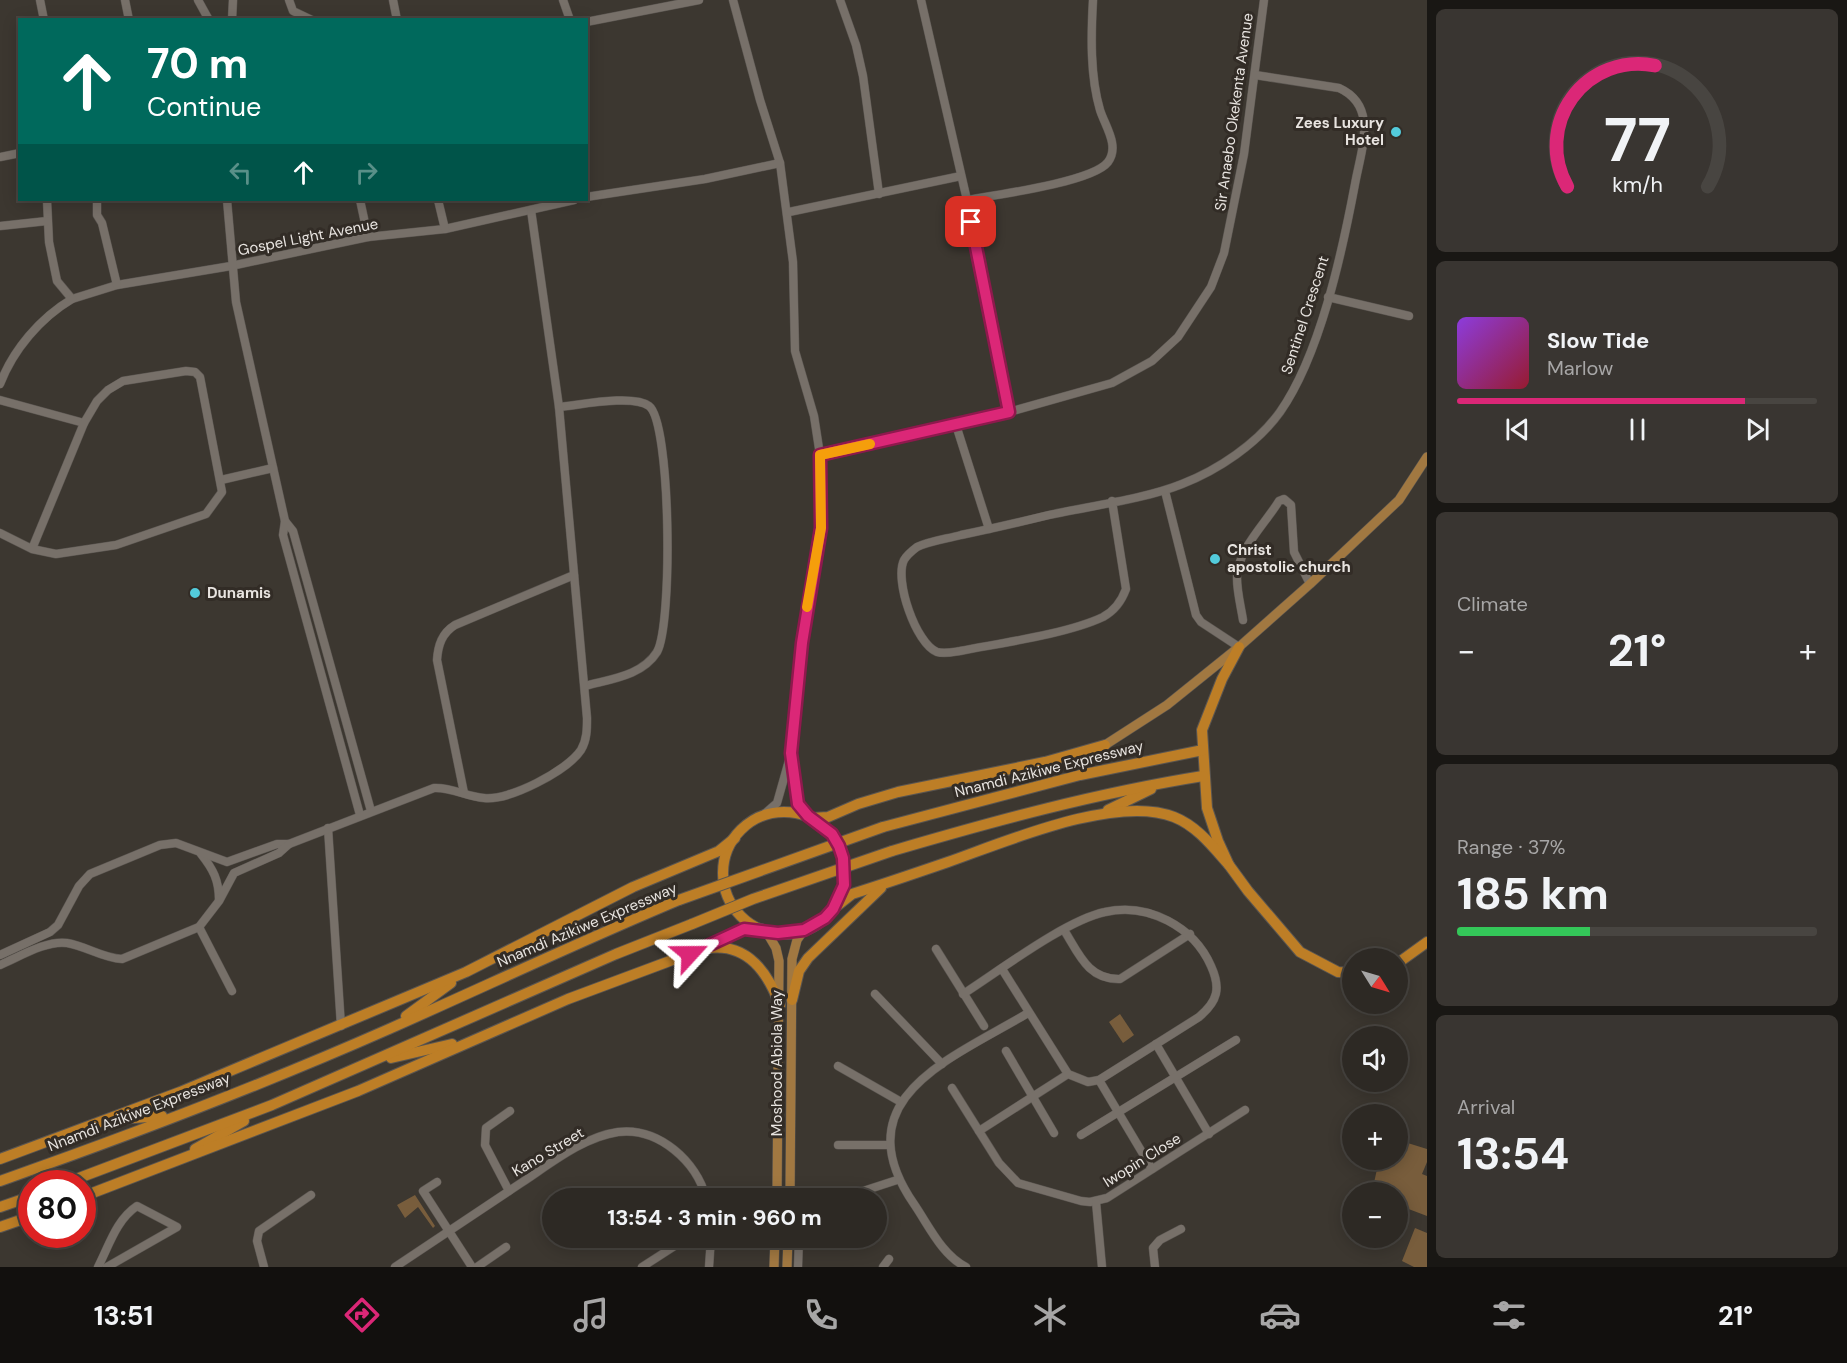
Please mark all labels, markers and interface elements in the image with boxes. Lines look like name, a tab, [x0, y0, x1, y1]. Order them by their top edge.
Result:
street label: Sir Anaebo Okekenta Avenue	[1210, 12, 1258, 212]
text: 70 m	[147, 36, 248, 91]
icon: ahead	[48, 42, 126, 120]
text: Continue	[147, 89, 261, 124]
text: 77	[1603, 99, 1671, 180]
place label: Zees Luxury Hotel	[1295, 113, 1384, 150]
marker: Zees Luxury Hotel	[1389, 125, 1403, 139]
icon: left	[224, 156, 257, 189]
icon: ahead	[287, 156, 320, 189]
icon: right	[350, 156, 383, 189]
text: km/h	[1612, 172, 1662, 200]
pin	[945, 196, 996, 247]
icon: arrive	[954, 205, 987, 238]
street label: Gospel Light Avenue	[236, 214, 380, 260]
street label: Sentinel Crescent	[1276, 253, 1334, 377]
text: Slow Tide	[1547, 326, 1649, 355]
text: Marlow	[1547, 355, 1613, 381]
icon: previous	[1501, 413, 1534, 446]
icon: pause	[1621, 413, 1654, 446]
icon: next	[1741, 413, 1774, 446]
place label: Christ apostolic church	[1227, 540, 1351, 577]
marker: Christ apostolic church	[1208, 552, 1222, 566]
place label: Dunamis	[207, 583, 271, 603]
marker: Dunamis	[188, 586, 202, 600]
text: Climate	[1457, 591, 1528, 617]
text: 21°	[1608, 621, 1666, 680]
text: −	[1457, 629, 1475, 672]
text: +	[1799, 629, 1817, 672]
street label: Nnamdi Azikiwe Expressway	[952, 736, 1146, 802]
text: Range · 37%	[1457, 834, 1566, 860]
text: 185 km	[1457, 864, 1609, 923]
street label: Nnamdi Azikiwe Expressway	[494, 878, 681, 972]
position arrow	[658, 922, 722, 986]
north arrow	[1342, 948, 1408, 1014]
map controls	[1342, 948, 1408, 1248]
street label: Moshood Abiola Way	[767, 989, 787, 1136]
button: sound	[1342, 1026, 1408, 1092]
street label: Nnamdi Azikiwe Expressway	[45, 1068, 234, 1156]
text: Arrival	[1457, 1094, 1515, 1120]
button: +	[1342, 1104, 1408, 1170]
street label: Kano Street	[508, 1123, 588, 1181]
text: 13:54	[1457, 1124, 1569, 1183]
street label: Iwopin Close	[1099, 1128, 1185, 1192]
speed limit sign: 80	[18, 1170, 96, 1248]
button: −	[1342, 1182, 1408, 1248]
text: 13:54 · 3 min · 960 m	[607, 1203, 822, 1232]
icon: directions	[341, 1294, 383, 1336]
icon: music	[570, 1294, 612, 1336]
icon: phone	[800, 1294, 842, 1336]
icon: climate	[1029, 1294, 1071, 1336]
icon: car	[1259, 1294, 1301, 1336]
icon: filters	[1488, 1294, 1530, 1336]
text: 13:51	[94, 1298, 153, 1333]
text: 21°	[1718, 1298, 1753, 1333]

